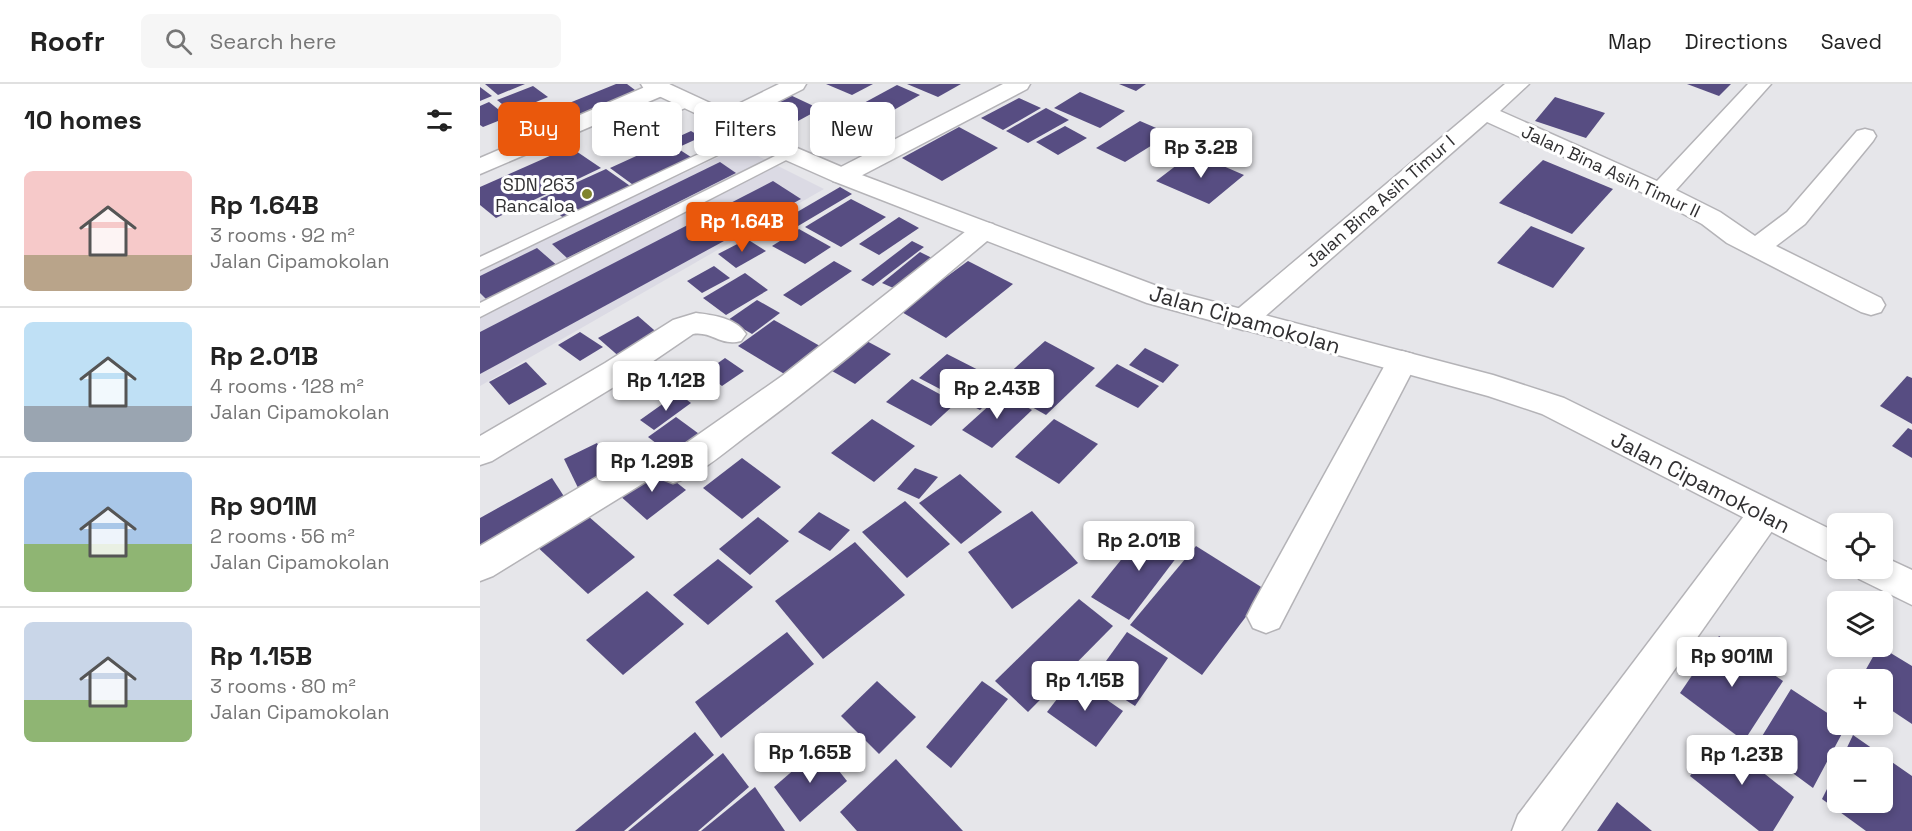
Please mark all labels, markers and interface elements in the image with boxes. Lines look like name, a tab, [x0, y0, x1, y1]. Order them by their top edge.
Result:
search box	[141, 14, 561, 68]
text: Roofr	[30, 23, 105, 59]
icon: search	[162, 25, 195, 58]
text: Search here	[210, 27, 337, 55]
text: Map	[1608, 28, 1652, 55]
text: Directions	[1685, 28, 1788, 55]
text: Saved	[1821, 28, 1882, 55]
chip: Buy	[498, 102, 580, 156]
chip: Rent	[592, 102, 682, 156]
chip: Filters	[694, 102, 798, 156]
chip: New	[810, 102, 895, 156]
text: 10 homes	[24, 103, 142, 137]
icon: filters	[423, 104, 456, 137]
street label: Jalan Bina Asih Timur II	[1518, 119, 1704, 223]
pin: Rp 3.2B	[1146, 128, 1256, 179]
street label: Jalan Bina Asih Timur I	[1301, 130, 1459, 272]
text: Rp 3.2B	[1164, 134, 1238, 160]
place label: SDN 263 Rancaloa	[495, 173, 575, 217]
marker: SDN 263 Rancaloa	[580, 187, 594, 201]
text: Rp 1.64B	[210, 188, 319, 222]
icon: home	[72, 195, 144, 267]
pin: Rp 1.64B	[680, 202, 804, 253]
text: Rp 1.64B	[700, 208, 784, 234]
text: 3 rooms · 92 m²	[210, 222, 355, 248]
text: Jalan Cipamokolan	[210, 248, 390, 274]
street label: Jalan Cipamokolan	[1146, 278, 1344, 360]
text: Rp 2.01B	[210, 339, 318, 373]
icon: home	[72, 346, 144, 418]
pin: Rp 1.12B	[604, 361, 728, 412]
text: Rp 1.12B	[627, 367, 705, 393]
pin: Rp 2.43B	[935, 369, 1059, 420]
text: 4 rooms · 128 m²	[210, 373, 364, 399]
text: Rp 2.43B	[954, 375, 1040, 401]
text: Jalan Cipamokolan	[210, 399, 390, 425]
street label: Jalan Cipamokolan	[1607, 425, 1795, 539]
pin: Rp 1.29B	[590, 442, 714, 493]
text: Rp 1.29B	[611, 448, 693, 474]
text: Rp 901M	[210, 489, 317, 523]
icon: home	[72, 496, 144, 568]
map controls	[1827, 513, 1893, 813]
button: locate	[1827, 513, 1893, 579]
pin: Rp 2.01B	[1077, 521, 1201, 572]
text: 2 rooms · 56 m²	[210, 523, 355, 549]
text: Rp 2.01B	[1097, 527, 1181, 553]
text: Jalan Cipamokolan	[210, 549, 390, 575]
button: layers	[1827, 591, 1893, 657]
pin: Rp 901M	[1677, 637, 1787, 688]
text: Rp 1.15B	[210, 639, 312, 673]
text: Rp 901M	[1691, 643, 1773, 669]
icon: home	[72, 646, 144, 718]
pin: Rp 1.15B	[1023, 661, 1147, 712]
text: Rp 1.15B	[1046, 667, 1124, 693]
button: +	[1827, 669, 1893, 735]
text: 3 rooms · 80 m²	[210, 673, 356, 699]
text: Jalan Cipamokolan	[210, 699, 390, 725]
pin: Rp 1.65B	[748, 733, 872, 784]
pin: Rp 1.23B	[1680, 735, 1804, 786]
text: Rp 1.65B	[769, 739, 851, 765]
text: Rp 1.23B	[1701, 741, 1783, 767]
button: −	[1827, 747, 1893, 813]

